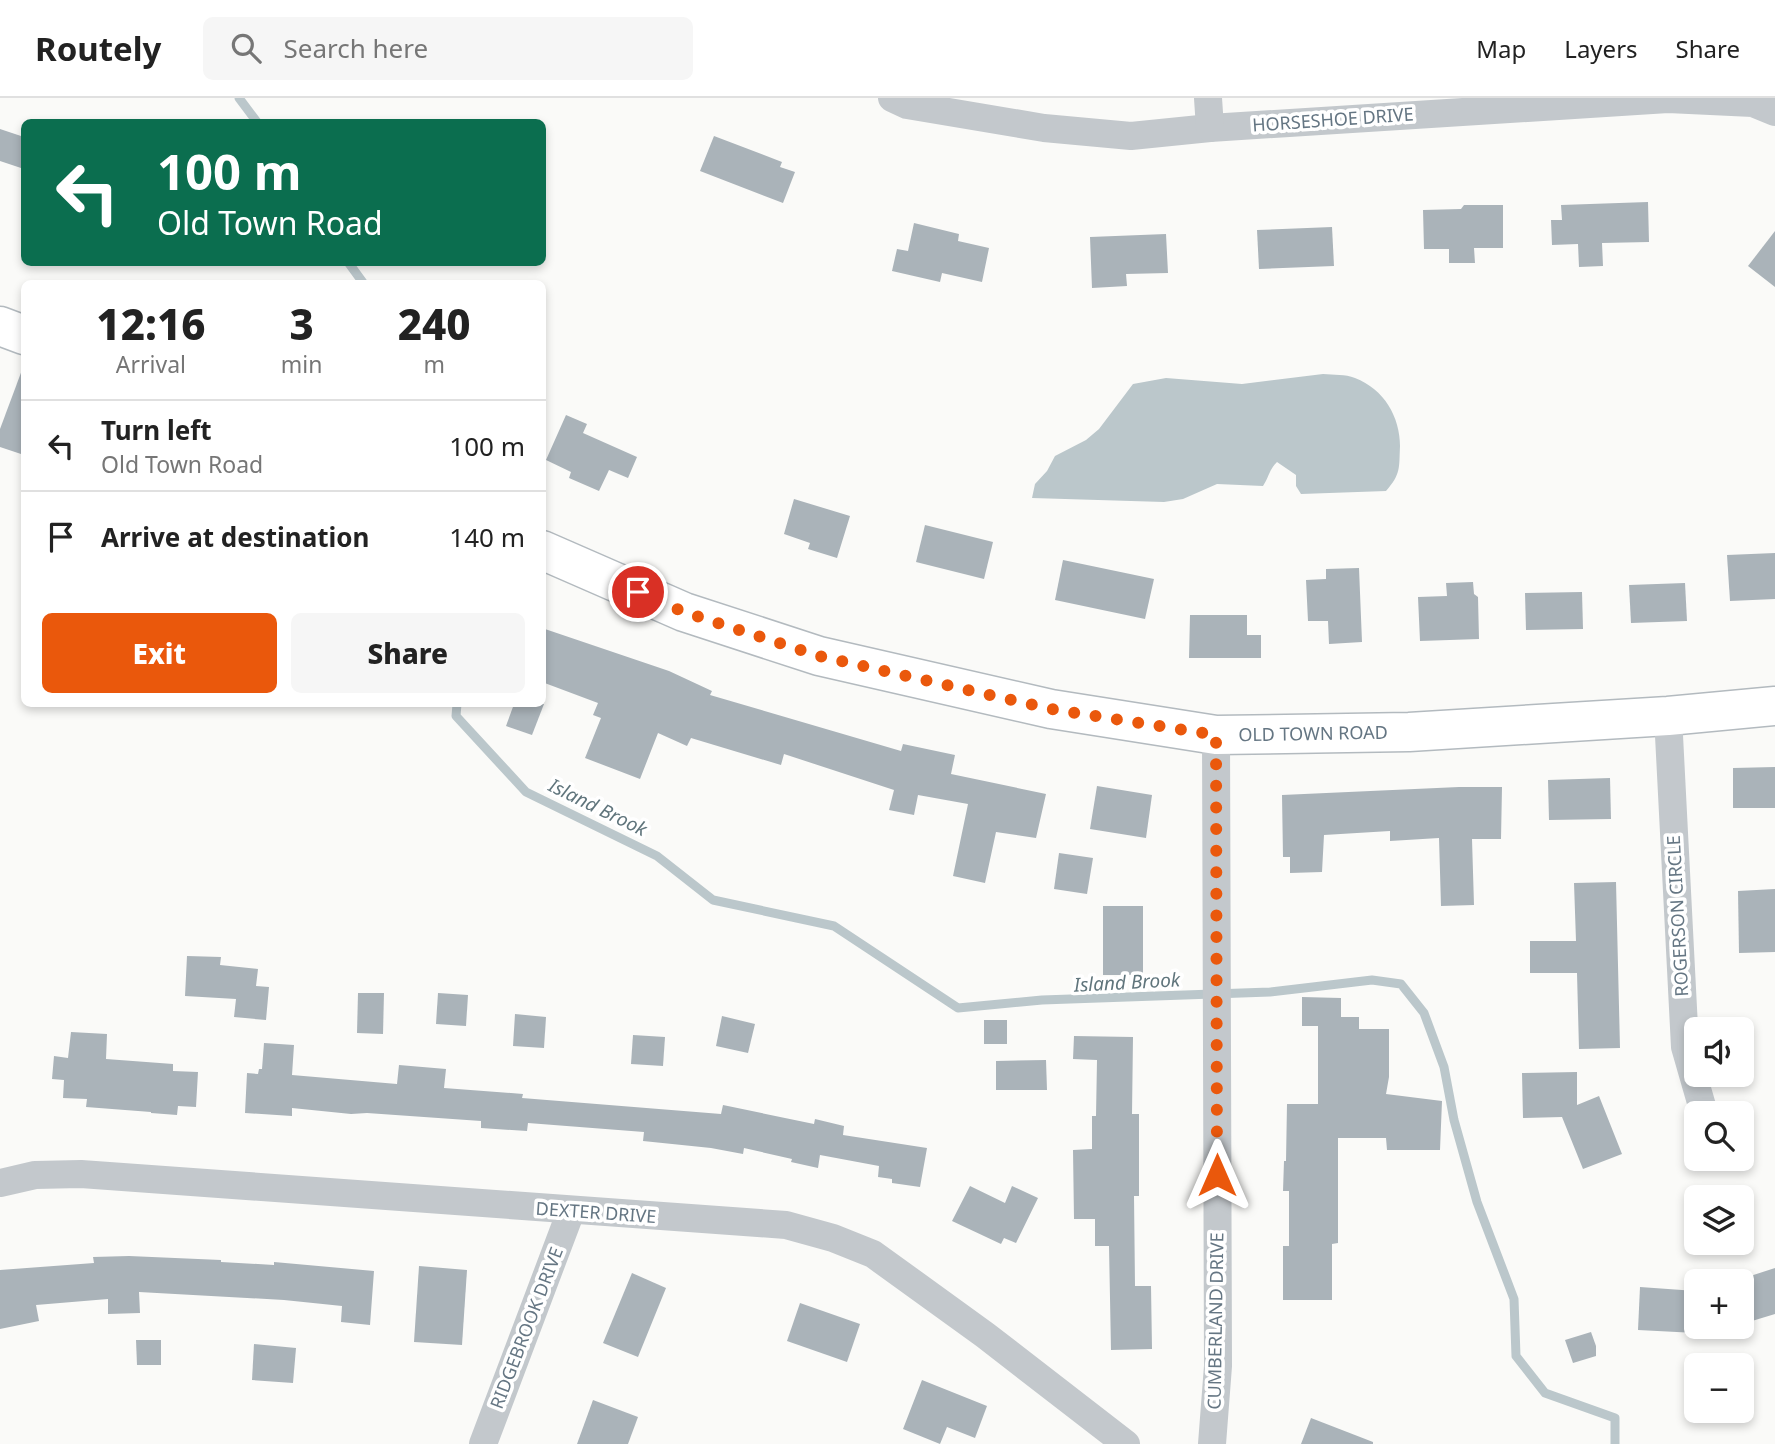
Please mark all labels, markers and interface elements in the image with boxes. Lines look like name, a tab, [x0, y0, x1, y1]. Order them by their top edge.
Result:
search box	[203, 17, 693, 80]
text: Routely	[35, 26, 161, 71]
icon: search	[227, 29, 265, 67]
text: Search here	[283, 30, 428, 66]
text: Map	[1476, 32, 1526, 65]
text: Layers	[1564, 32, 1638, 65]
text: Share	[1676, 32, 1740, 65]
street label: HORSESHOE DRIVE	[1251, 101, 1414, 137]
text: 100 m	[157, 138, 302, 204]
icon: left	[42, 147, 133, 238]
text: Old Town Road	[157, 201, 383, 244]
text: 12:16	[96, 295, 205, 352]
text: 3	[289, 295, 314, 352]
text: 240	[398, 295, 471, 352]
text: Arrival	[116, 348, 186, 380]
text: min	[281, 348, 322, 380]
text: m	[423, 348, 445, 380]
text: Turn left	[101, 412, 212, 448]
icon: left	[42, 427, 80, 465]
text: 100 m	[449, 428, 525, 464]
text: Old Town Road	[101, 448, 263, 480]
icon: arrive	[42, 518, 80, 556]
text: Arrive at destination	[101, 519, 370, 555]
text: 140 m	[449, 519, 525, 555]
pin	[608, 562, 668, 622]
icon: arrive	[619, 573, 657, 611]
button: Exit	[42, 613, 277, 693]
button: Share	[291, 613, 525, 693]
street label: OLD TOWN ROAD	[1238, 720, 1388, 746]
water label: Island Brook	[544, 772, 652, 842]
street label: ROGERSON CIRCLE	[1661, 835, 1693, 997]
water label: Island Brook	[1072, 966, 1181, 998]
map controls	[1684, 1017, 1754, 1423]
button: sound	[1684, 1017, 1754, 1087]
button: search	[1684, 1101, 1754, 1171]
position arrow	[1180, 1138, 1254, 1212]
button: layers	[1684, 1185, 1754, 1255]
street label: DEXTER DRIVE	[535, 1196, 657, 1228]
street label: CUMBERLAND DRIVE	[1201, 1232, 1229, 1410]
street label: RIDGEBROOK DRIVE	[484, 1243, 568, 1412]
button: +	[1684, 1269, 1754, 1339]
button: −	[1684, 1353, 1754, 1423]

